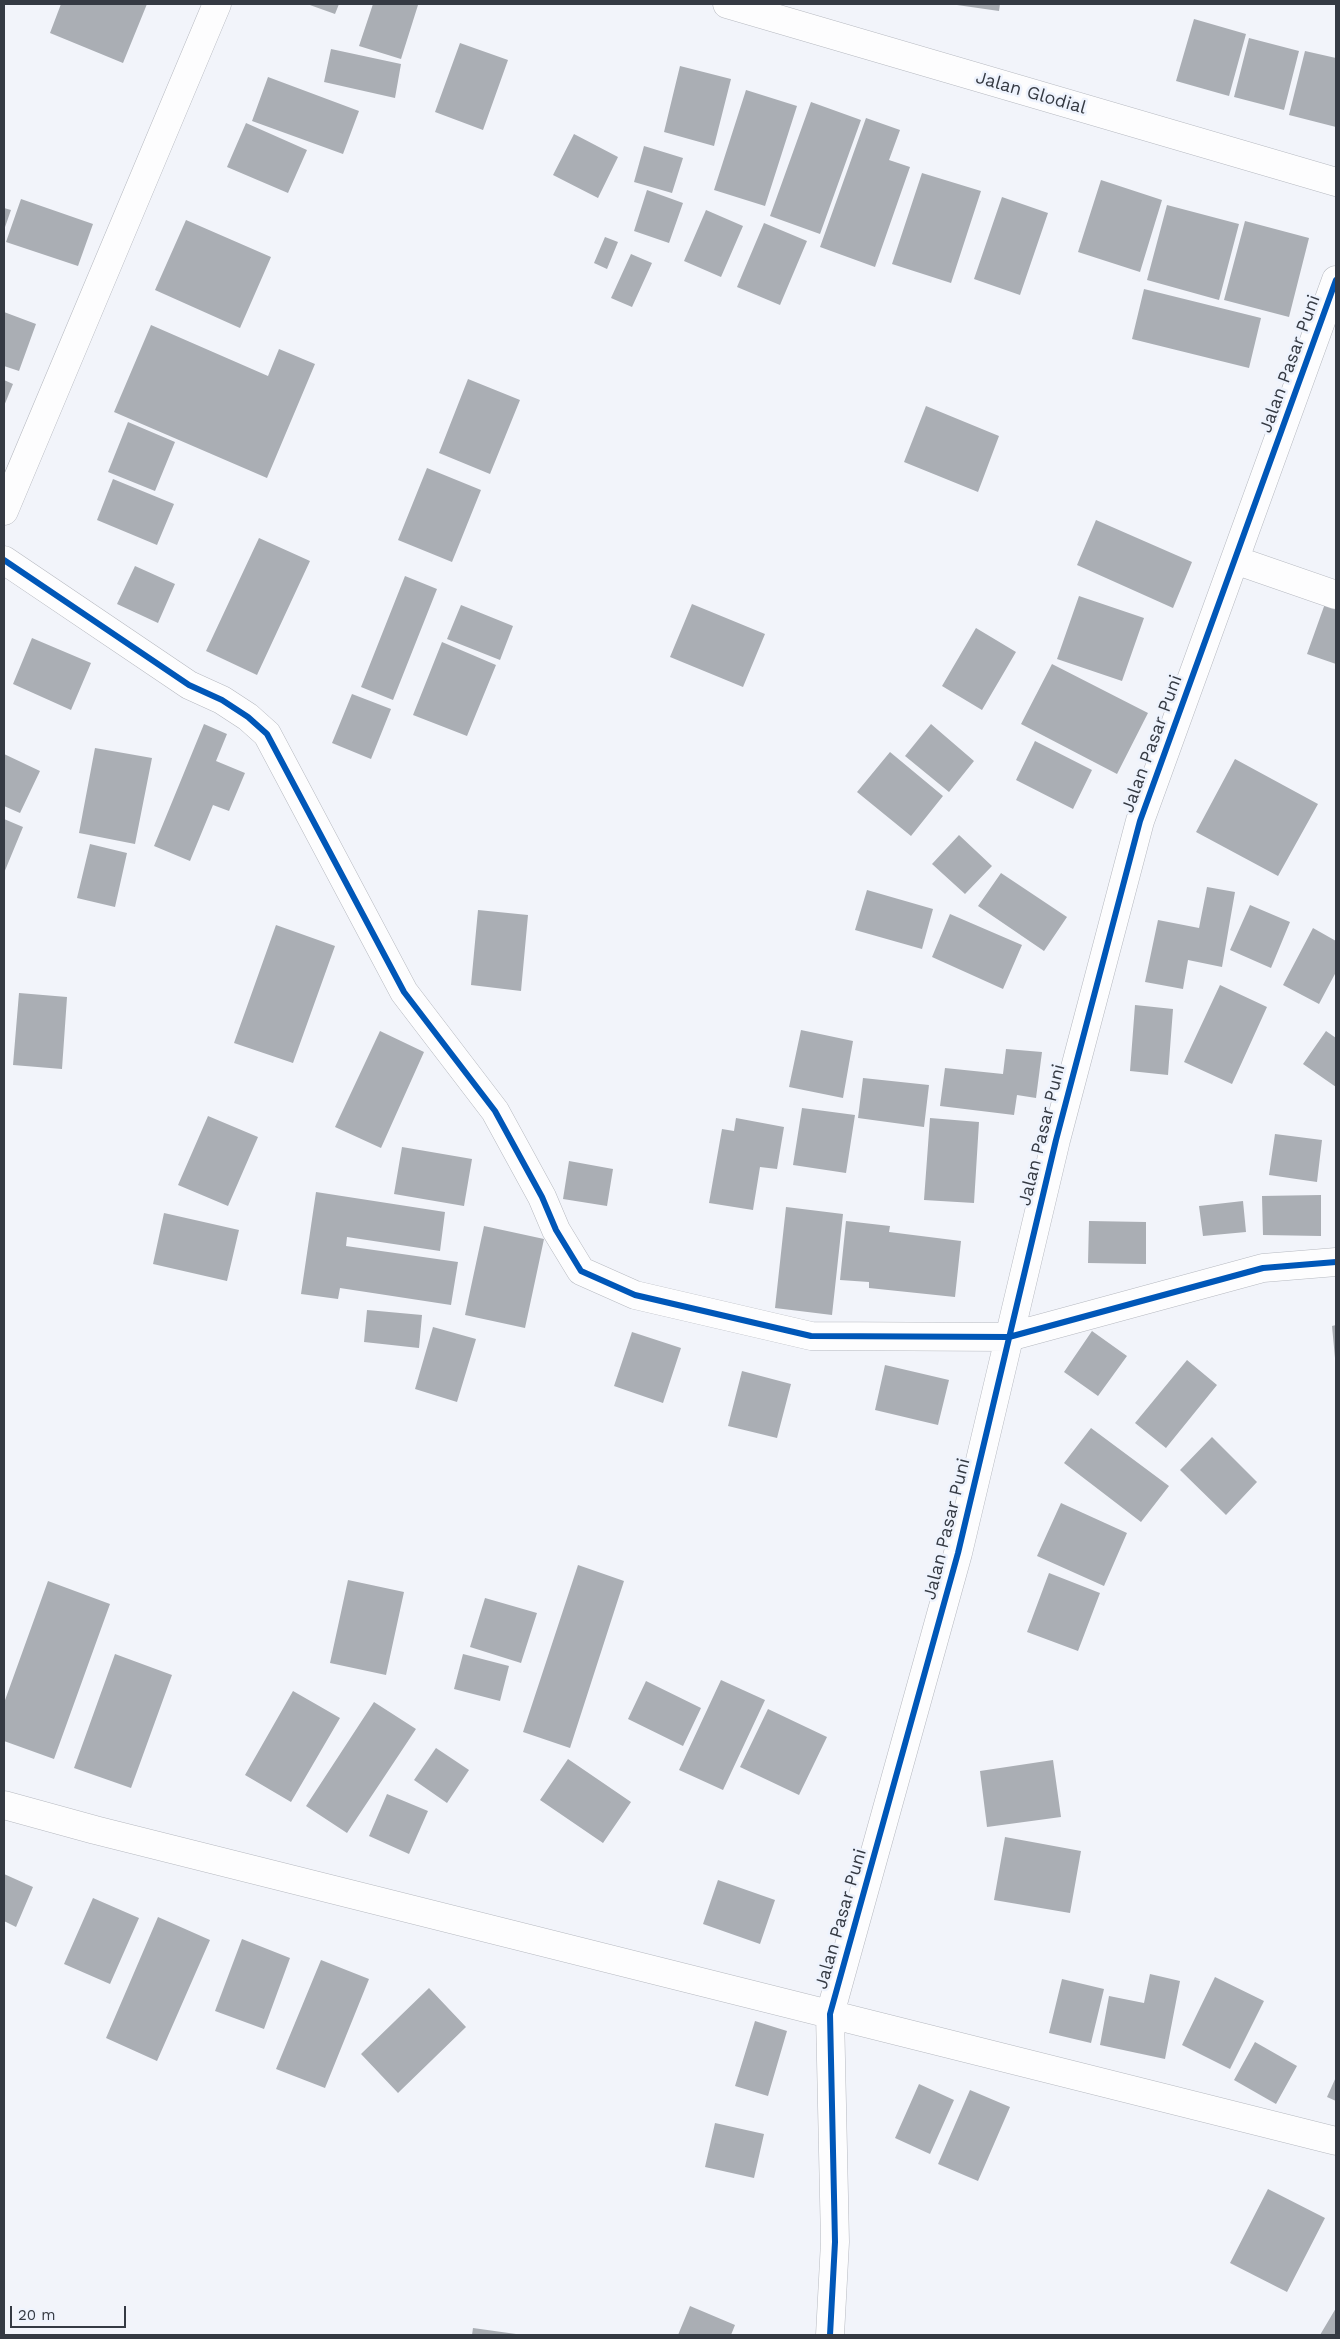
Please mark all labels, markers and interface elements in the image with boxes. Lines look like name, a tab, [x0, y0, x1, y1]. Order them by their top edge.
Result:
street label: Jalan Glodial	[973, 67, 1089, 119]
street label: Jalan Pasar Puni	[1255, 292, 1325, 436]
street label: Jalan Pasar Puni	[1117, 672, 1187, 816]
street label: Jalan Pasar Puni	[1014, 1062, 1070, 1208]
street label: Jalan Pasar Puni	[919, 1456, 975, 1602]
street label: Jalan Pasar Puni	[811, 1846, 871, 1992]
scale bar	[12, 2296, 129, 2328]
text: 20 m	[18, 2306, 56, 2324]

